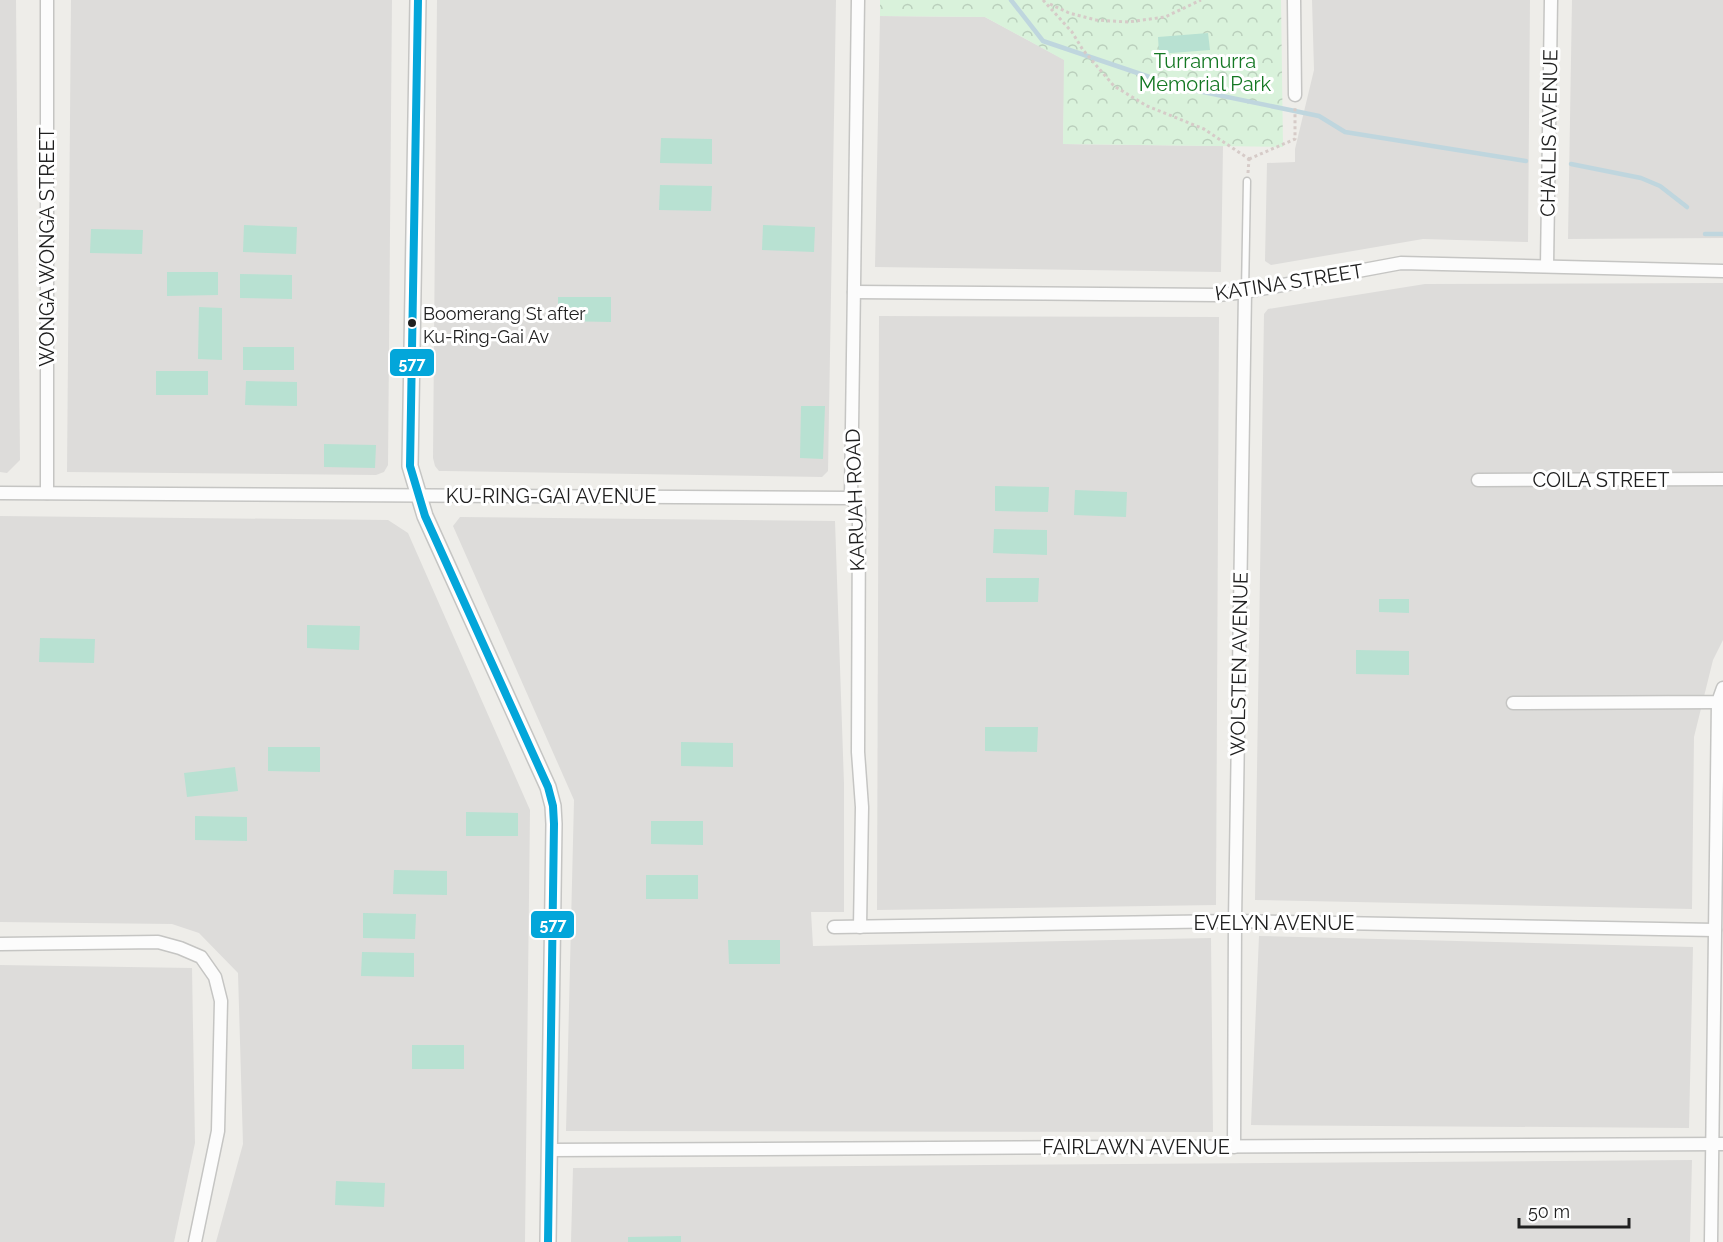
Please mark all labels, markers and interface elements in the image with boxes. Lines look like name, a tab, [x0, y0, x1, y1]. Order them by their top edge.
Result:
park label: Turramurra Memorial Park	[1139, 49, 1272, 96]
street label: CHALLIS AVENUE	[1536, 49, 1562, 217]
street label: WONGA WONGA STREET	[35, 127, 59, 367]
street label: KATINA STREET	[1213, 258, 1365, 306]
place label: Boomerang St after Ku-Ring-Gai Av	[423, 303, 586, 347]
marker: Boomerang St after Ku-Ring-Gai Av	[406, 317, 418, 329]
line badge: 577	[389, 348, 435, 377]
text: 577	[399, 354, 425, 373]
street label: KARUAH ROAD	[841, 428, 869, 572]
street label: COILA STREET	[1532, 468, 1670, 492]
street label: KU-RING-GAI AVENUE	[446, 484, 656, 508]
street label: WOLSTEN AVENUE	[1225, 572, 1253, 756]
line badge: 577	[530, 910, 575, 939]
street label: EVELYN AVENUE	[1193, 911, 1355, 935]
text: 577	[540, 915, 566, 934]
street label: FAIRLAWN AVENUE	[1042, 1135, 1230, 1159]
scale bar	[1519, 1191, 1628, 1229]
text: 50 m	[1528, 1201, 1570, 1222]

